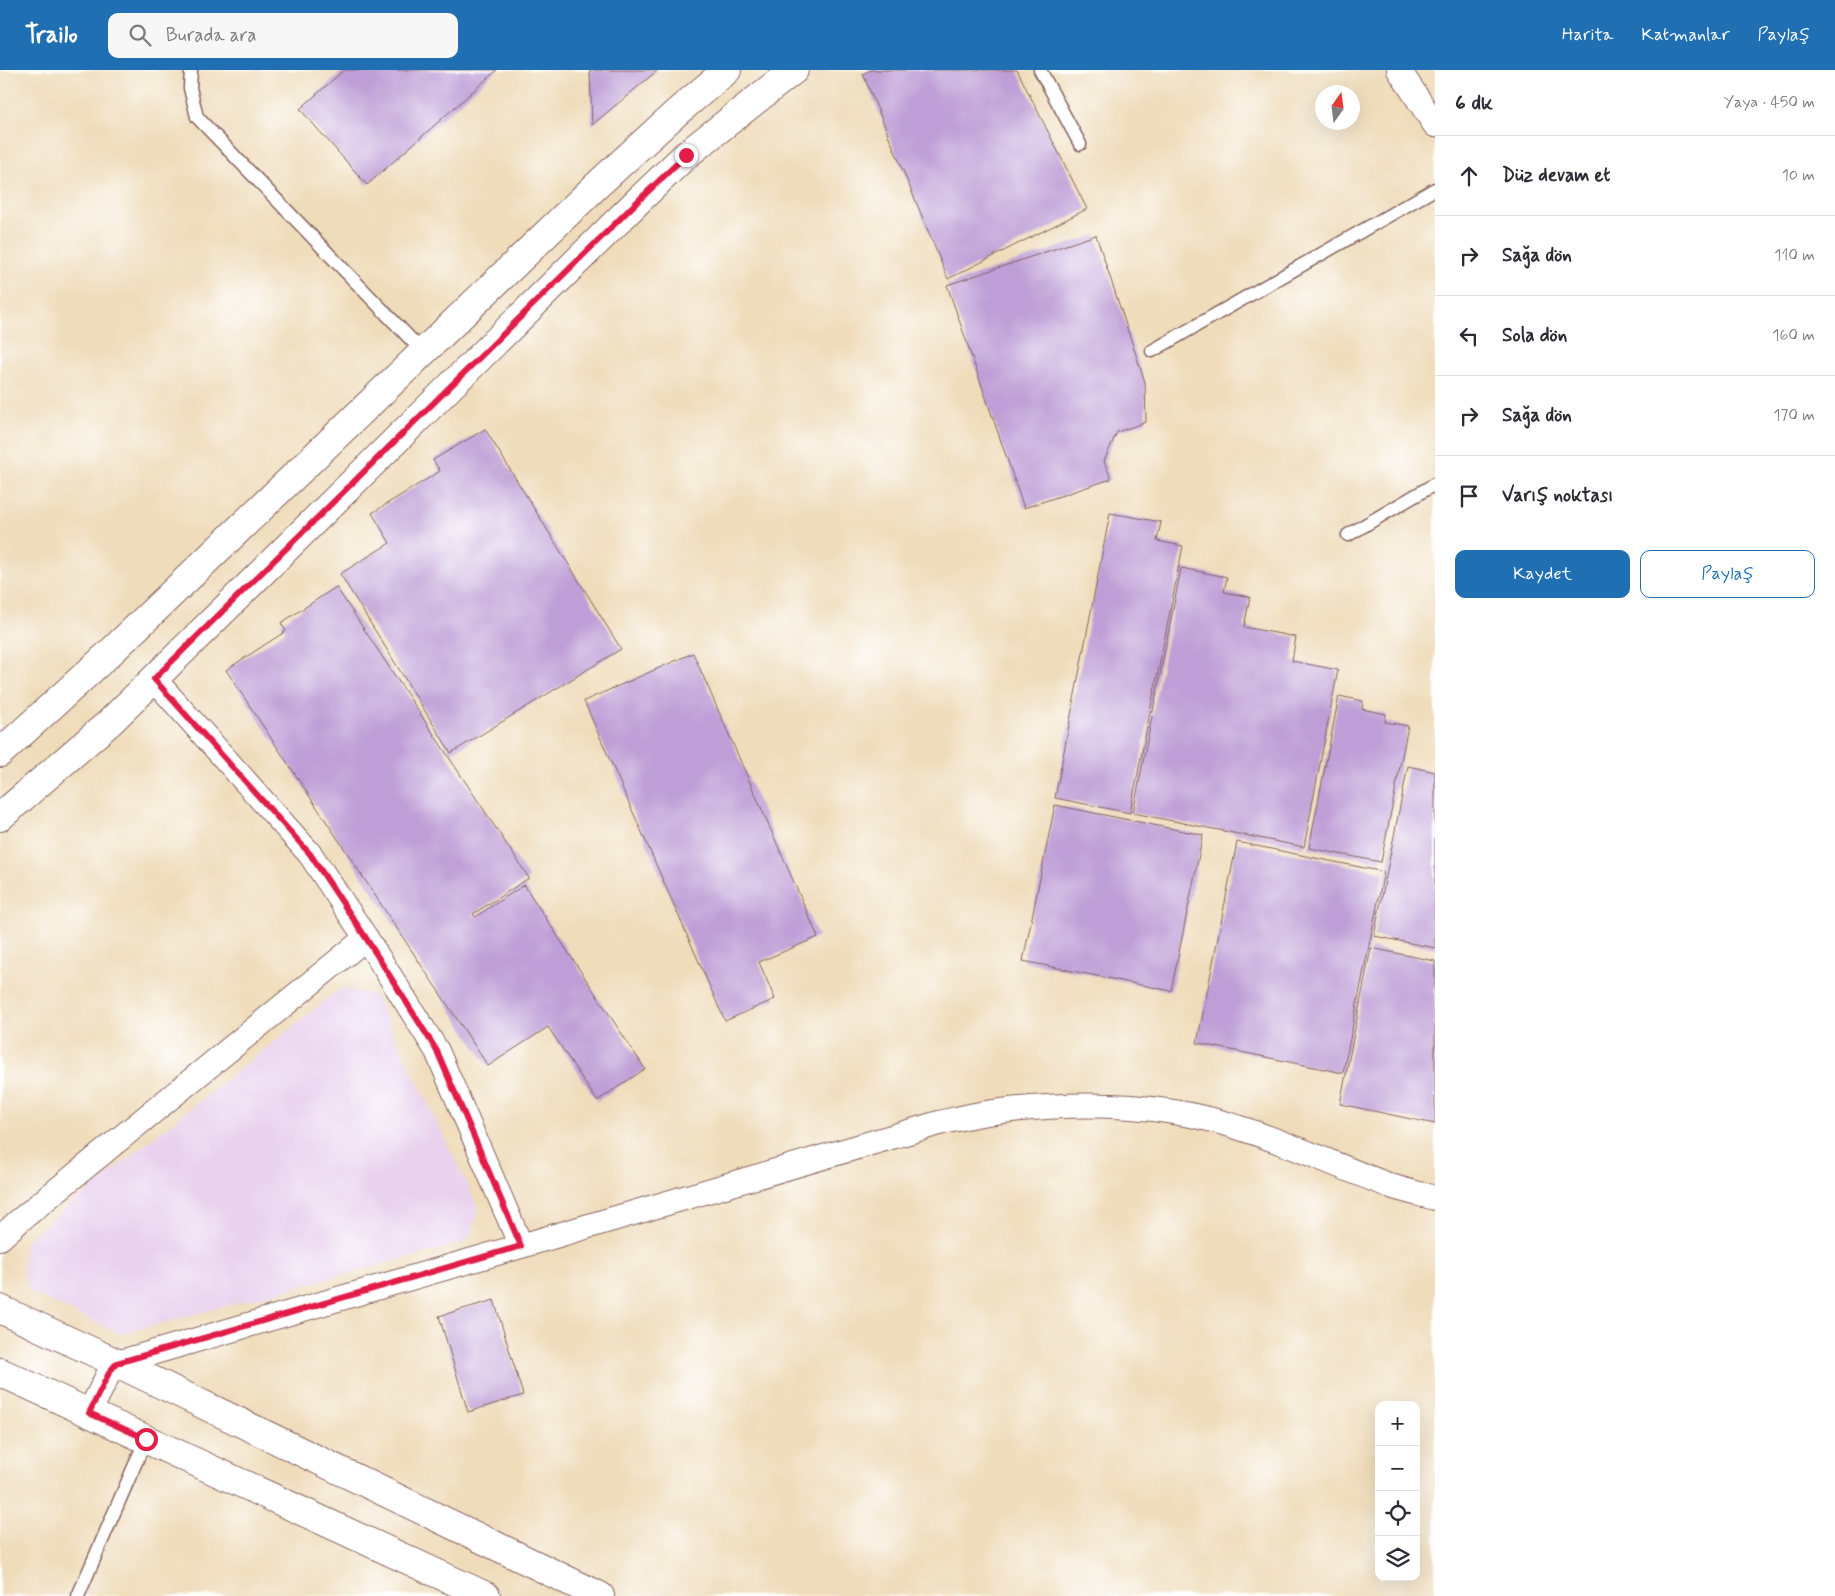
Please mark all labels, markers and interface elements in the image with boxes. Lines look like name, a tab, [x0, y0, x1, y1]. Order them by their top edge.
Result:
search box	[108, 13, 458, 58]
text: Trailo	[25, 20, 78, 51]
icon: search	[126, 21, 154, 49]
text: Burada ara	[166, 23, 257, 48]
text: Harita	[1562, 23, 1613, 47]
text: Katmanlar	[1641, 23, 1730, 47]
text: Paylaş	[1758, 23, 1810, 47]
north arrow	[1315, 85, 1360, 130]
text: 6 dk	[1455, 89, 1493, 117]
text: Yaya · 450 m	[1724, 92, 1815, 113]
route end	[675, 144, 698, 167]
icon: ahead	[1455, 162, 1483, 190]
text: Düz devam et	[1502, 163, 1610, 188]
text: 10 m	[1782, 165, 1815, 186]
icon: right	[1455, 242, 1483, 270]
text: Sağa dön	[1502, 243, 1572, 268]
text: 110 m	[1774, 245, 1815, 266]
icon: left	[1455, 322, 1483, 350]
text: Sola dön	[1502, 323, 1567, 348]
text: 160 m	[1772, 325, 1815, 346]
icon: right	[1455, 402, 1483, 430]
text: Sağa dön	[1502, 403, 1572, 428]
text: 170 m	[1773, 405, 1815, 426]
icon: arrive	[1455, 482, 1483, 510]
text: Varış noktası	[1502, 483, 1613, 508]
button: Kaydet	[1455, 550, 1630, 598]
button: Paylaş	[1640, 550, 1815, 598]
map controls	[1375, 1401, 1420, 1581]
button: +	[1375, 1401, 1420, 1446]
route start	[135, 1428, 158, 1451]
button: −	[1375, 1446, 1420, 1491]
button: locate	[1375, 1491, 1420, 1536]
button: layers	[1375, 1536, 1420, 1581]

